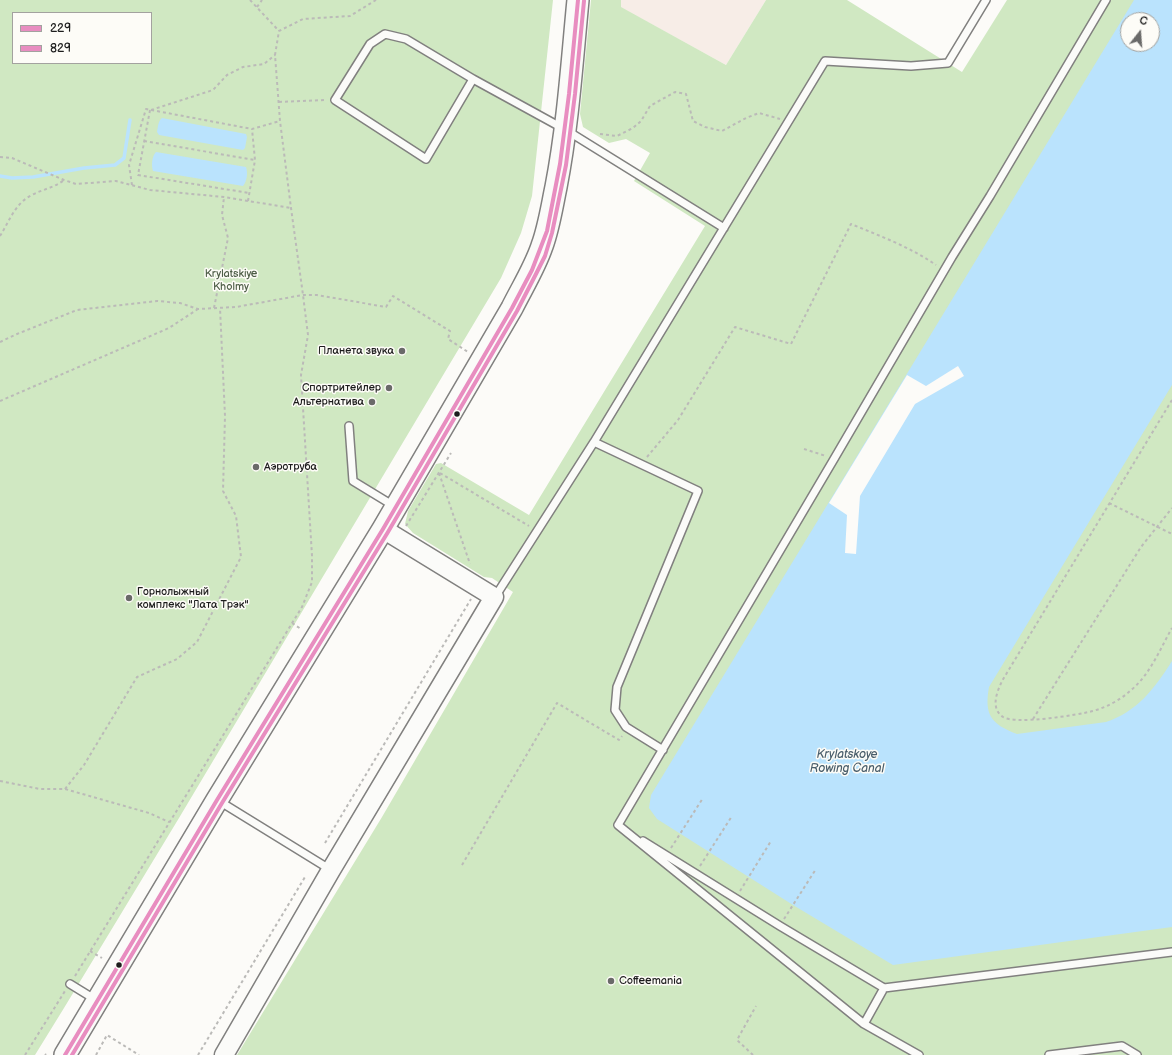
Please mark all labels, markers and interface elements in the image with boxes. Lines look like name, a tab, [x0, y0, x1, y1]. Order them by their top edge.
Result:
legend	[12, 12, 152, 64]
north arrow	[1120, 12, 1160, 52]
text: С	[1138, 14, 1149, 28]
text: 229	[50, 21, 71, 36]
text: 829	[50, 41, 71, 56]
park label: Krylatskiye Kholmy	[205, 267, 257, 293]
place label: Планета звука	[318, 344, 394, 358]
marker: Планета звука	[397, 346, 407, 356]
place label: Спортритейлер	[302, 381, 381, 395]
marker: Спортритейлер	[384, 383, 394, 393]
place label: Альтернатива	[293, 395, 364, 409]
marker: Альтернатива	[367, 397, 377, 407]
unlabelled marker	[452, 409, 462, 419]
place label: Аэротруба	[264, 460, 317, 474]
marker: Аэротруба	[251, 462, 261, 472]
place label: Горнолыжный комплекс "Лата Трэк"	[137, 585, 249, 611]
marker: Горнолыжный комплекс "Лата Трэк"	[124, 593, 134, 603]
water label: Krylatskoye Rowing Canal	[810, 748, 884, 776]
unlabelled marker	[114, 960, 124, 970]
place label: Coffeemania	[619, 974, 682, 988]
marker: Coffeemania	[606, 976, 616, 986]

